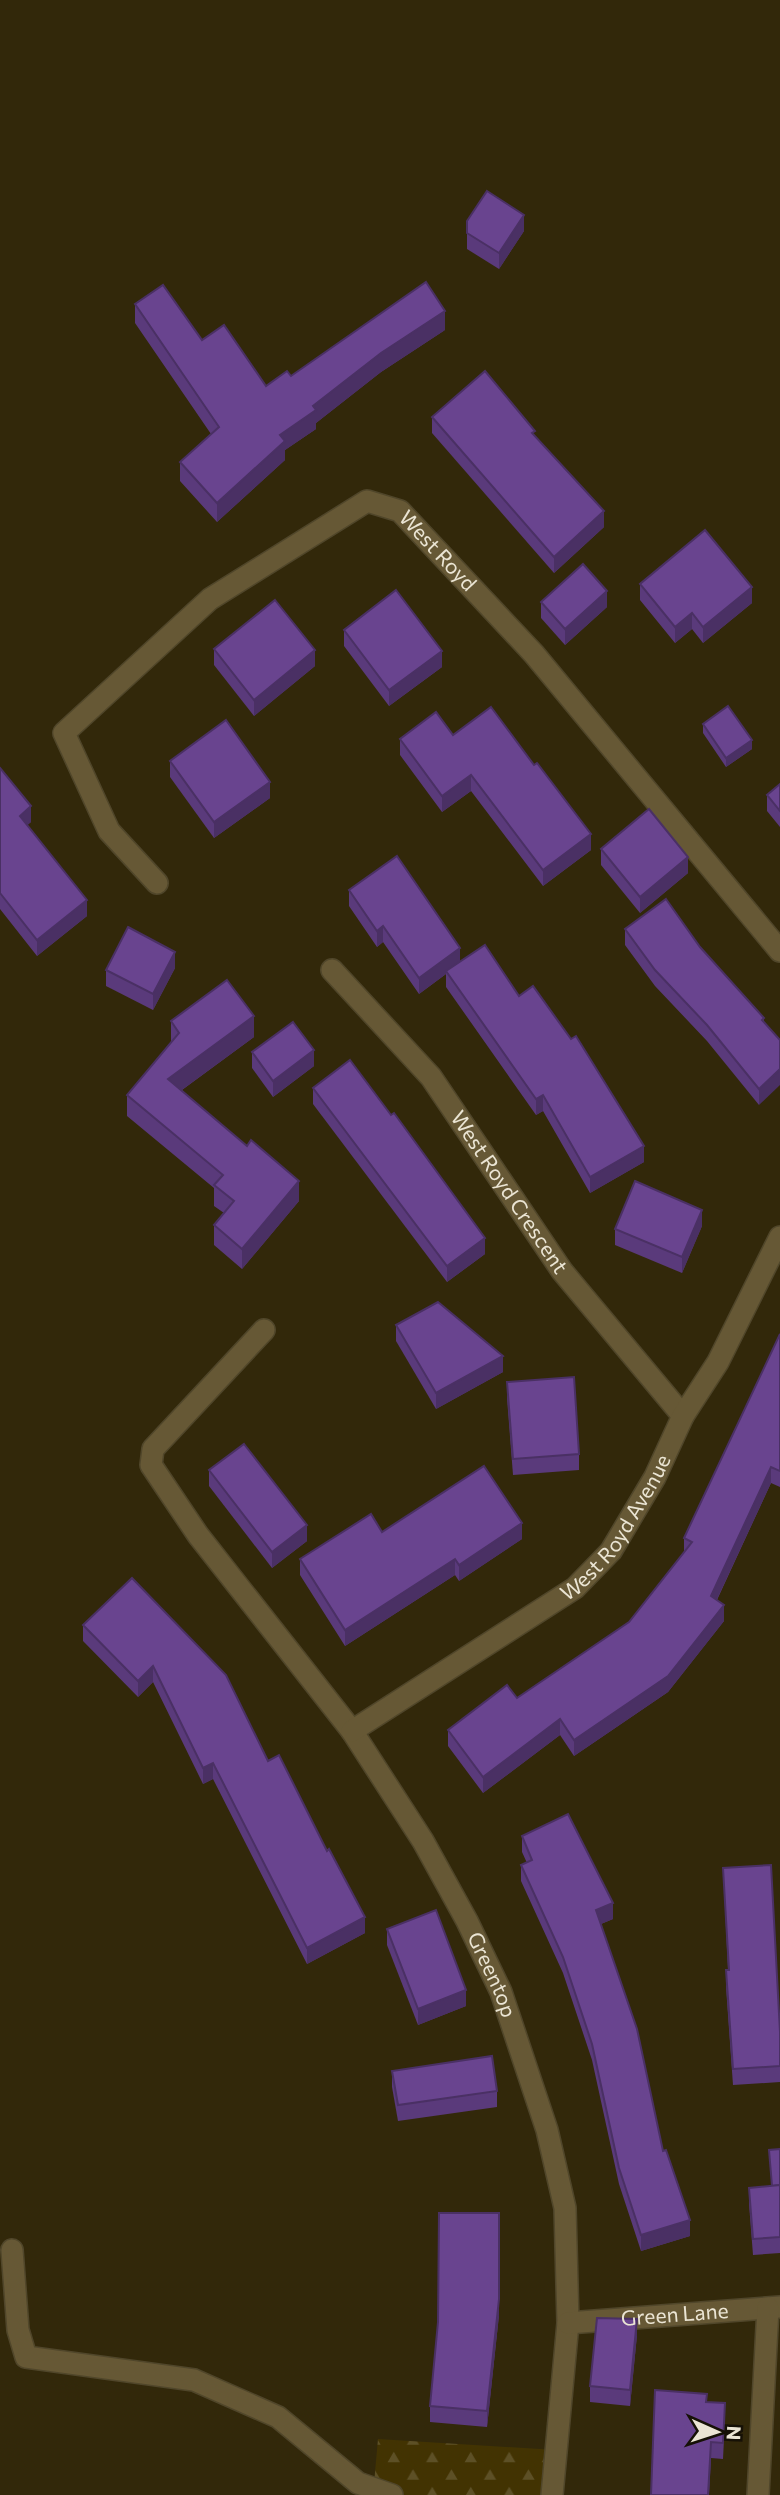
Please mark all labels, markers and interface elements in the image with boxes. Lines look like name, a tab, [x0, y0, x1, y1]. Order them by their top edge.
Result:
street label: West Royd	[395, 504, 482, 595]
street label: West Royd Crescent	[446, 1106, 574, 1278]
street label: West Royd Avenue	[555, 1450, 675, 1605]
street label: Greentop	[463, 1927, 523, 2020]
street label: Green Lane	[620, 2297, 729, 2330]
north arrow	[682, 2397, 752, 2467]
text: N	[723, 2425, 746, 2441]

